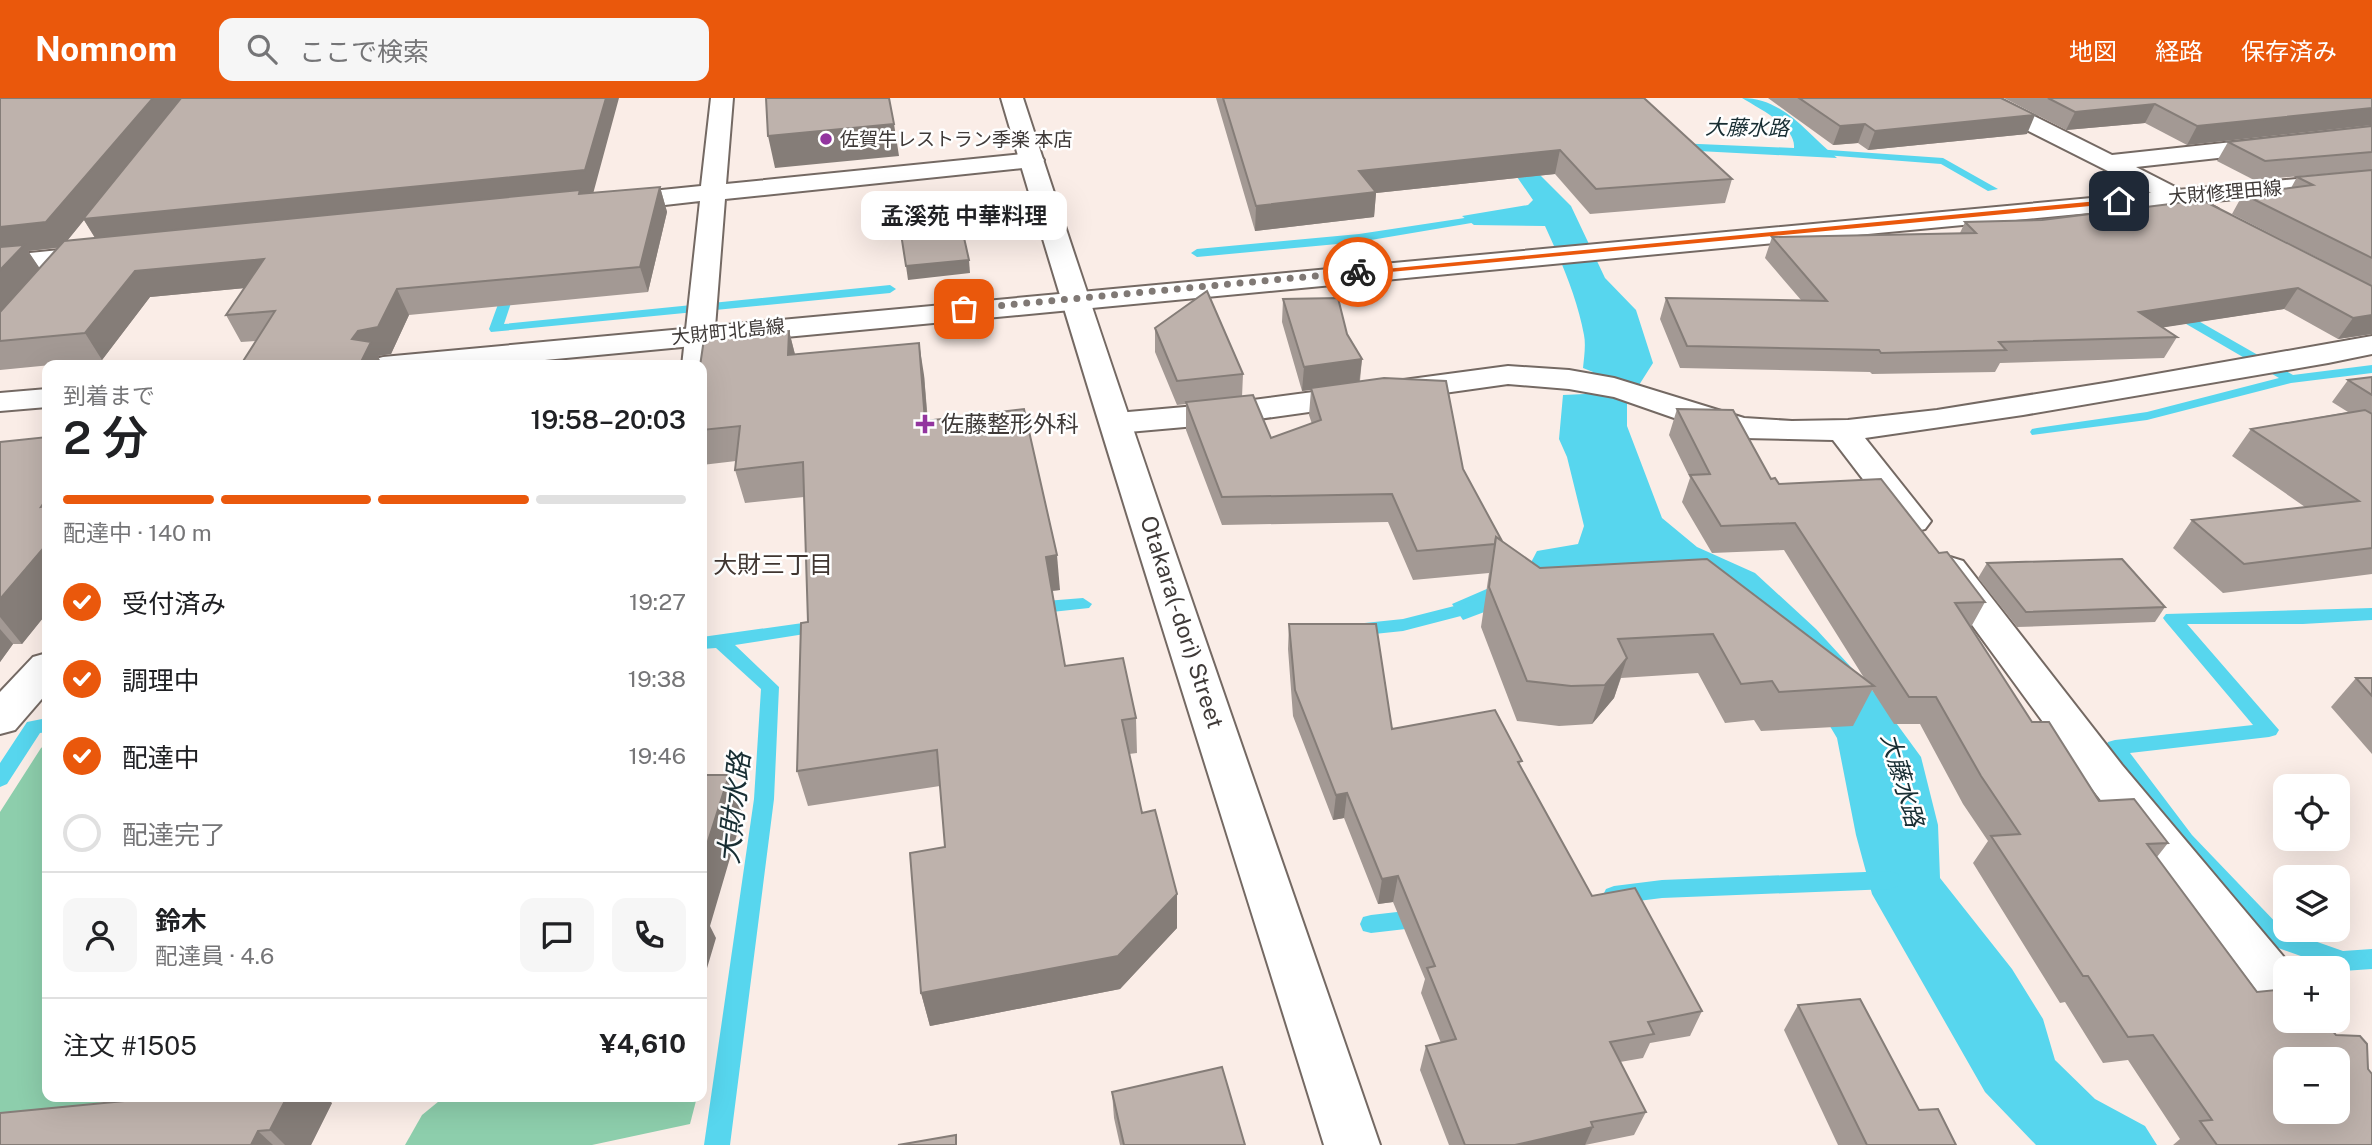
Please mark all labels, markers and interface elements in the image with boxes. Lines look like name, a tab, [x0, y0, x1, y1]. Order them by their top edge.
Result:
search box	[219, 18, 709, 81]
text: Nomnom	[35, 30, 177, 68]
icon: search	[243, 30, 281, 68]
text: ここで検索	[299, 36, 429, 67]
text: 地図	[2069, 37, 2117, 65]
text: 経路	[2155, 37, 2203, 65]
text: 保存済み	[2241, 37, 2337, 65]
water label: 大藤水路	[1705, 114, 1791, 141]
place label: 佐賀牛レストラン季楽 本店	[840, 128, 1073, 150]
marker: 佐賀牛レストラン季楽 本店	[818, 131, 834, 147]
pin	[2089, 171, 2149, 231]
street label: 大財修理田線	[2167, 176, 2283, 208]
icon: home	[2100, 182, 2138, 220]
callout: 孟溪苑 中華料理	[861, 190, 1067, 239]
text: 孟溪苑 中華料理	[881, 202, 1047, 229]
courier	[1323, 237, 1393, 307]
icon: bike	[1339, 253, 1377, 291]
pin	[934, 279, 994, 339]
icon: bag	[945, 290, 983, 328]
street label: 大財町北島線	[670, 314, 786, 348]
text: 到着まで	[63, 382, 155, 409]
text: 19:58–20:03	[531, 404, 686, 435]
text: 2 分	[63, 410, 148, 464]
place label: 佐藤整形外科	[941, 410, 1079, 437]
marker: 佐藤整形外科	[915, 414, 935, 434]
street label: Otakara(-dori) Street	[1135, 512, 1230, 732]
text: 配達中 · 140 m	[63, 519, 212, 546]
district label: 大財三丁目	[713, 550, 833, 578]
icon: check	[63, 583, 101, 621]
text: 受付済み	[122, 588, 226, 619]
text: 19:27	[629, 588, 686, 615]
icon: check	[63, 660, 101, 698]
text: 調理中	[122, 665, 200, 696]
text: 19:38	[628, 665, 686, 692]
water label: 大藤水路	[1876, 730, 1930, 832]
icon: check	[63, 737, 101, 775]
text: 配達中	[122, 742, 200, 773]
text: 19:46	[628, 742, 686, 769]
water label: 大財水路	[711, 749, 756, 865]
map controls	[2273, 774, 2350, 1124]
button: locate	[2273, 774, 2350, 851]
text: 配達完了	[122, 819, 226, 850]
button: layers	[2273, 865, 2350, 942]
button: person	[63, 898, 137, 972]
button: chat	[520, 898, 594, 972]
button: phone	[612, 898, 686, 972]
text: 鈴木	[155, 905, 207, 936]
text: 配達員 · 4.6	[155, 942, 274, 969]
button: +	[2273, 956, 2350, 1033]
text: ¥4,610	[600, 1028, 686, 1059]
text: 注文 #1505	[63, 1030, 197, 1061]
button: −	[2273, 1047, 2350, 1124]

